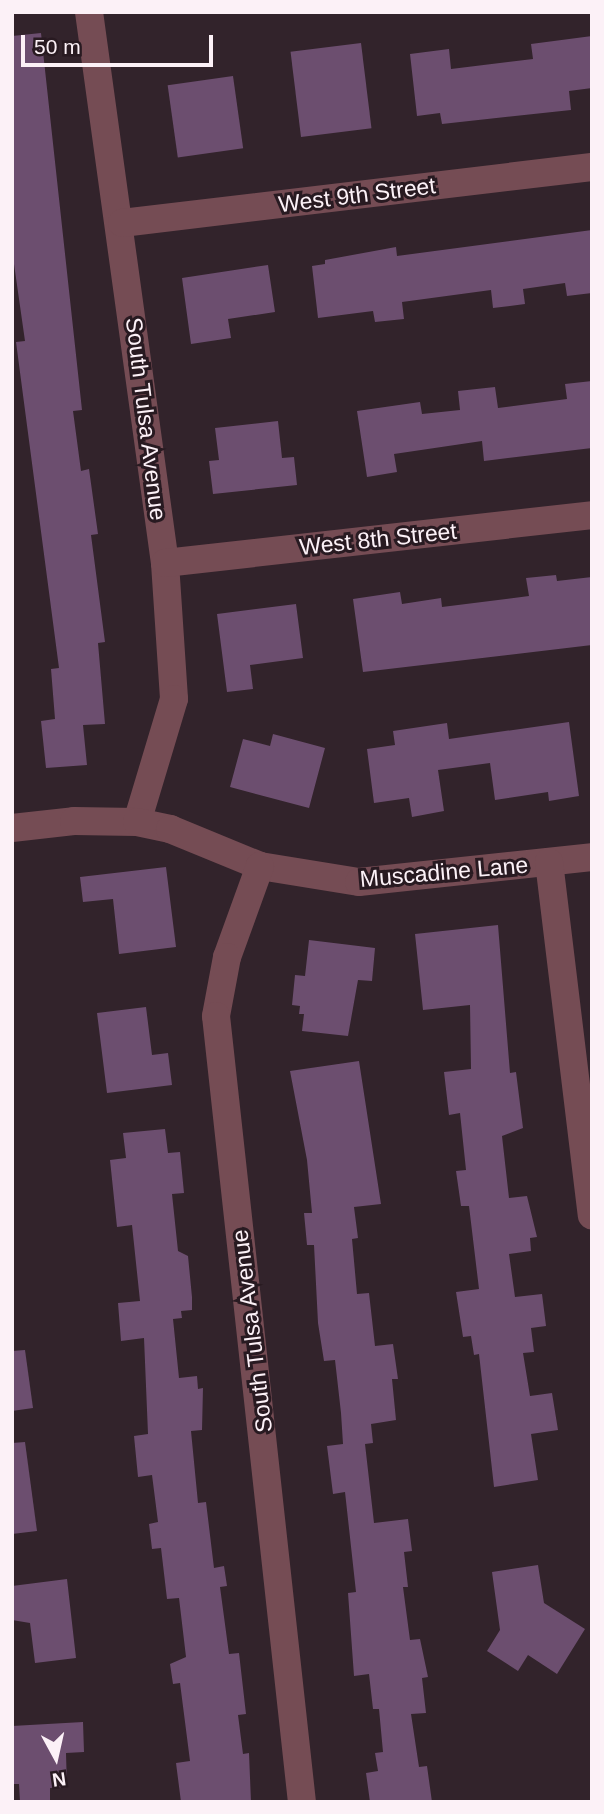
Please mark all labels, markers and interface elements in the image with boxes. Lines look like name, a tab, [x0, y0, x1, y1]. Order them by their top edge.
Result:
scale bar	[24, 21, 217, 65]
text: 50 m	[34, 35, 81, 58]
street label: West 9th Street	[277, 172, 437, 218]
street label: South Tulsa Avenue	[120, 315, 172, 523]
street label: West 8th Street	[298, 517, 458, 561]
street label: Muscadine Lane	[359, 851, 529, 893]
street label: South Tulsa Avenue	[226, 1227, 278, 1435]
north arrow	[21, 1723, 91, 1793]
text: N	[51, 1768, 67, 1791]

